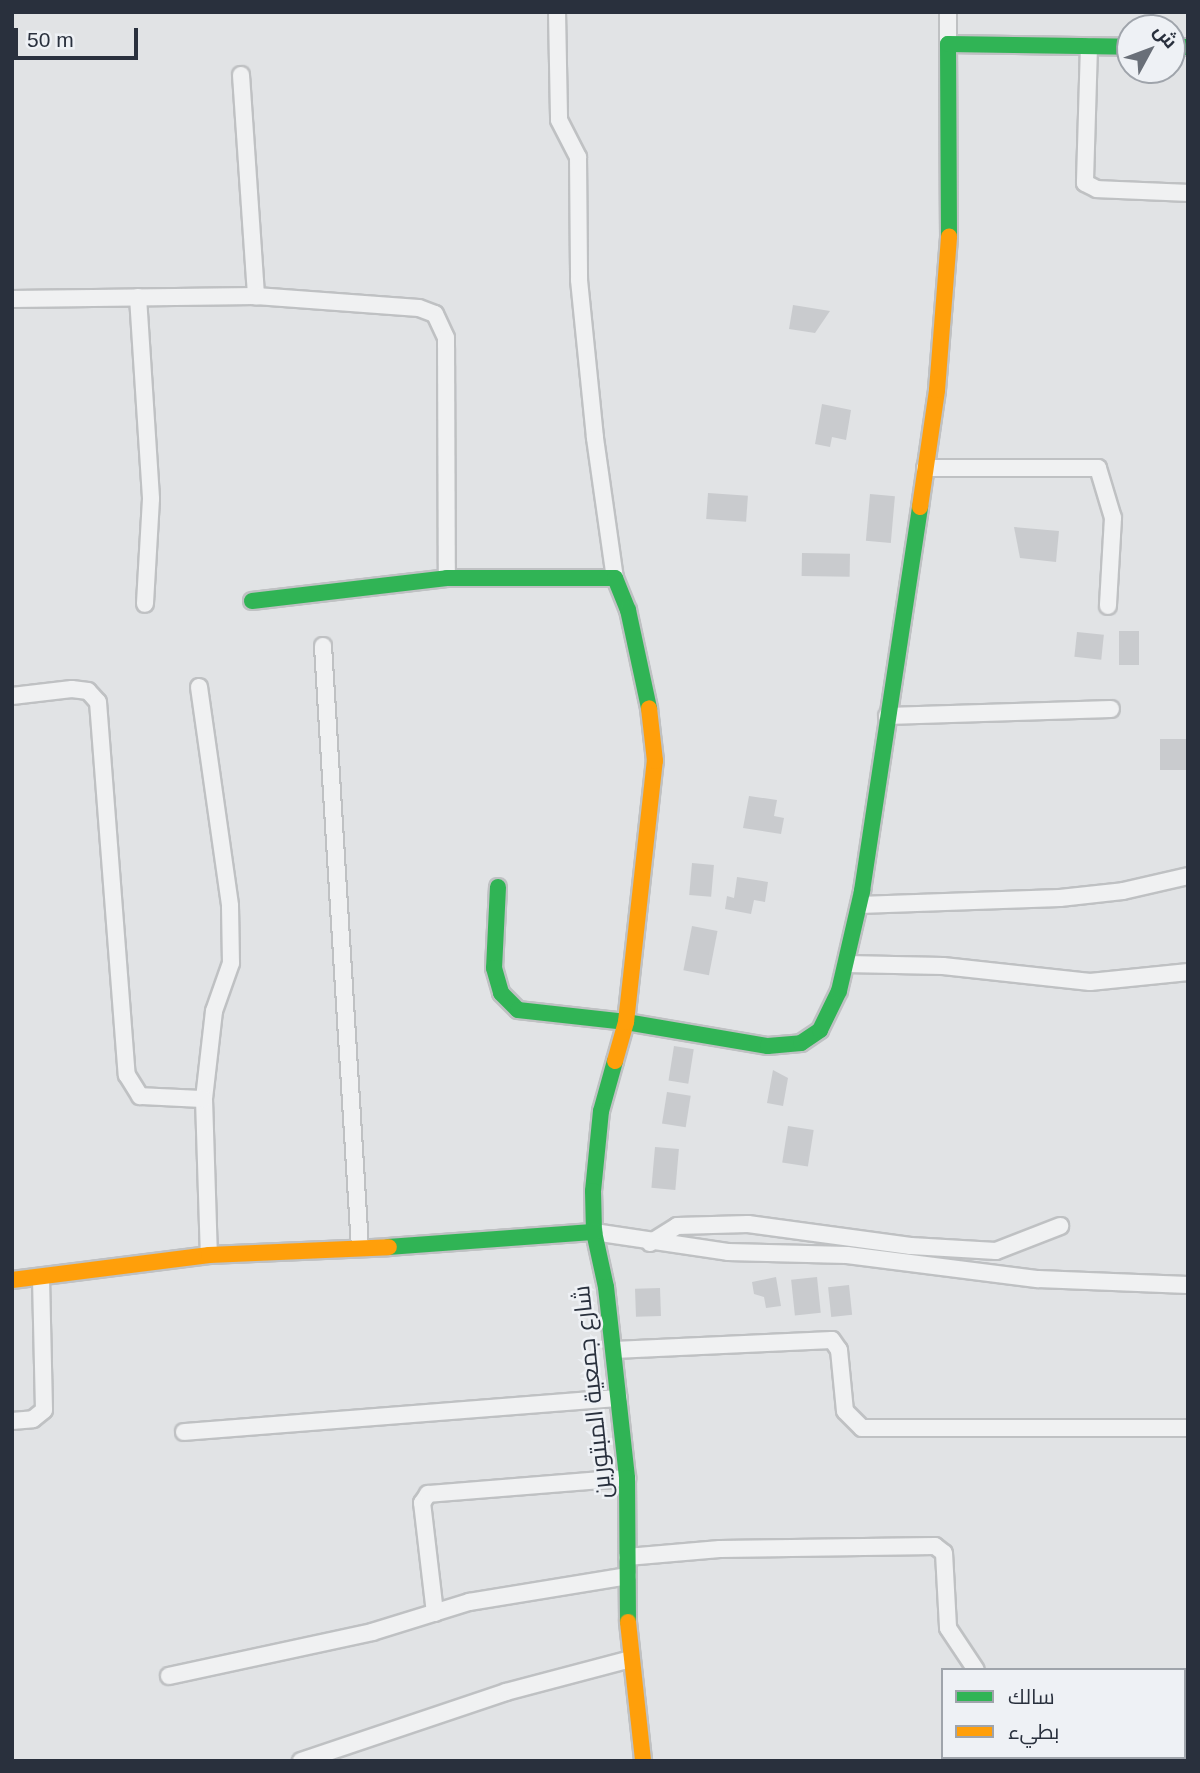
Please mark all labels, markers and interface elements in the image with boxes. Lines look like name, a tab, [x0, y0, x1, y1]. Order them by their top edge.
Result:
scale bar	[18, 14, 142, 58]
north arrow	[1116, 14, 1186, 84]
text: ش	[1150, 20, 1182, 52]
text: 50 m	[27, 28, 74, 51]
street label: شارع جمعية المبتورين	[566, 1284, 618, 1500]
legend	[941, 1668, 1186, 1759]
text: سالك	[1008, 1685, 1055, 1708]
text: بطيء	[1008, 1720, 1059, 1743]

